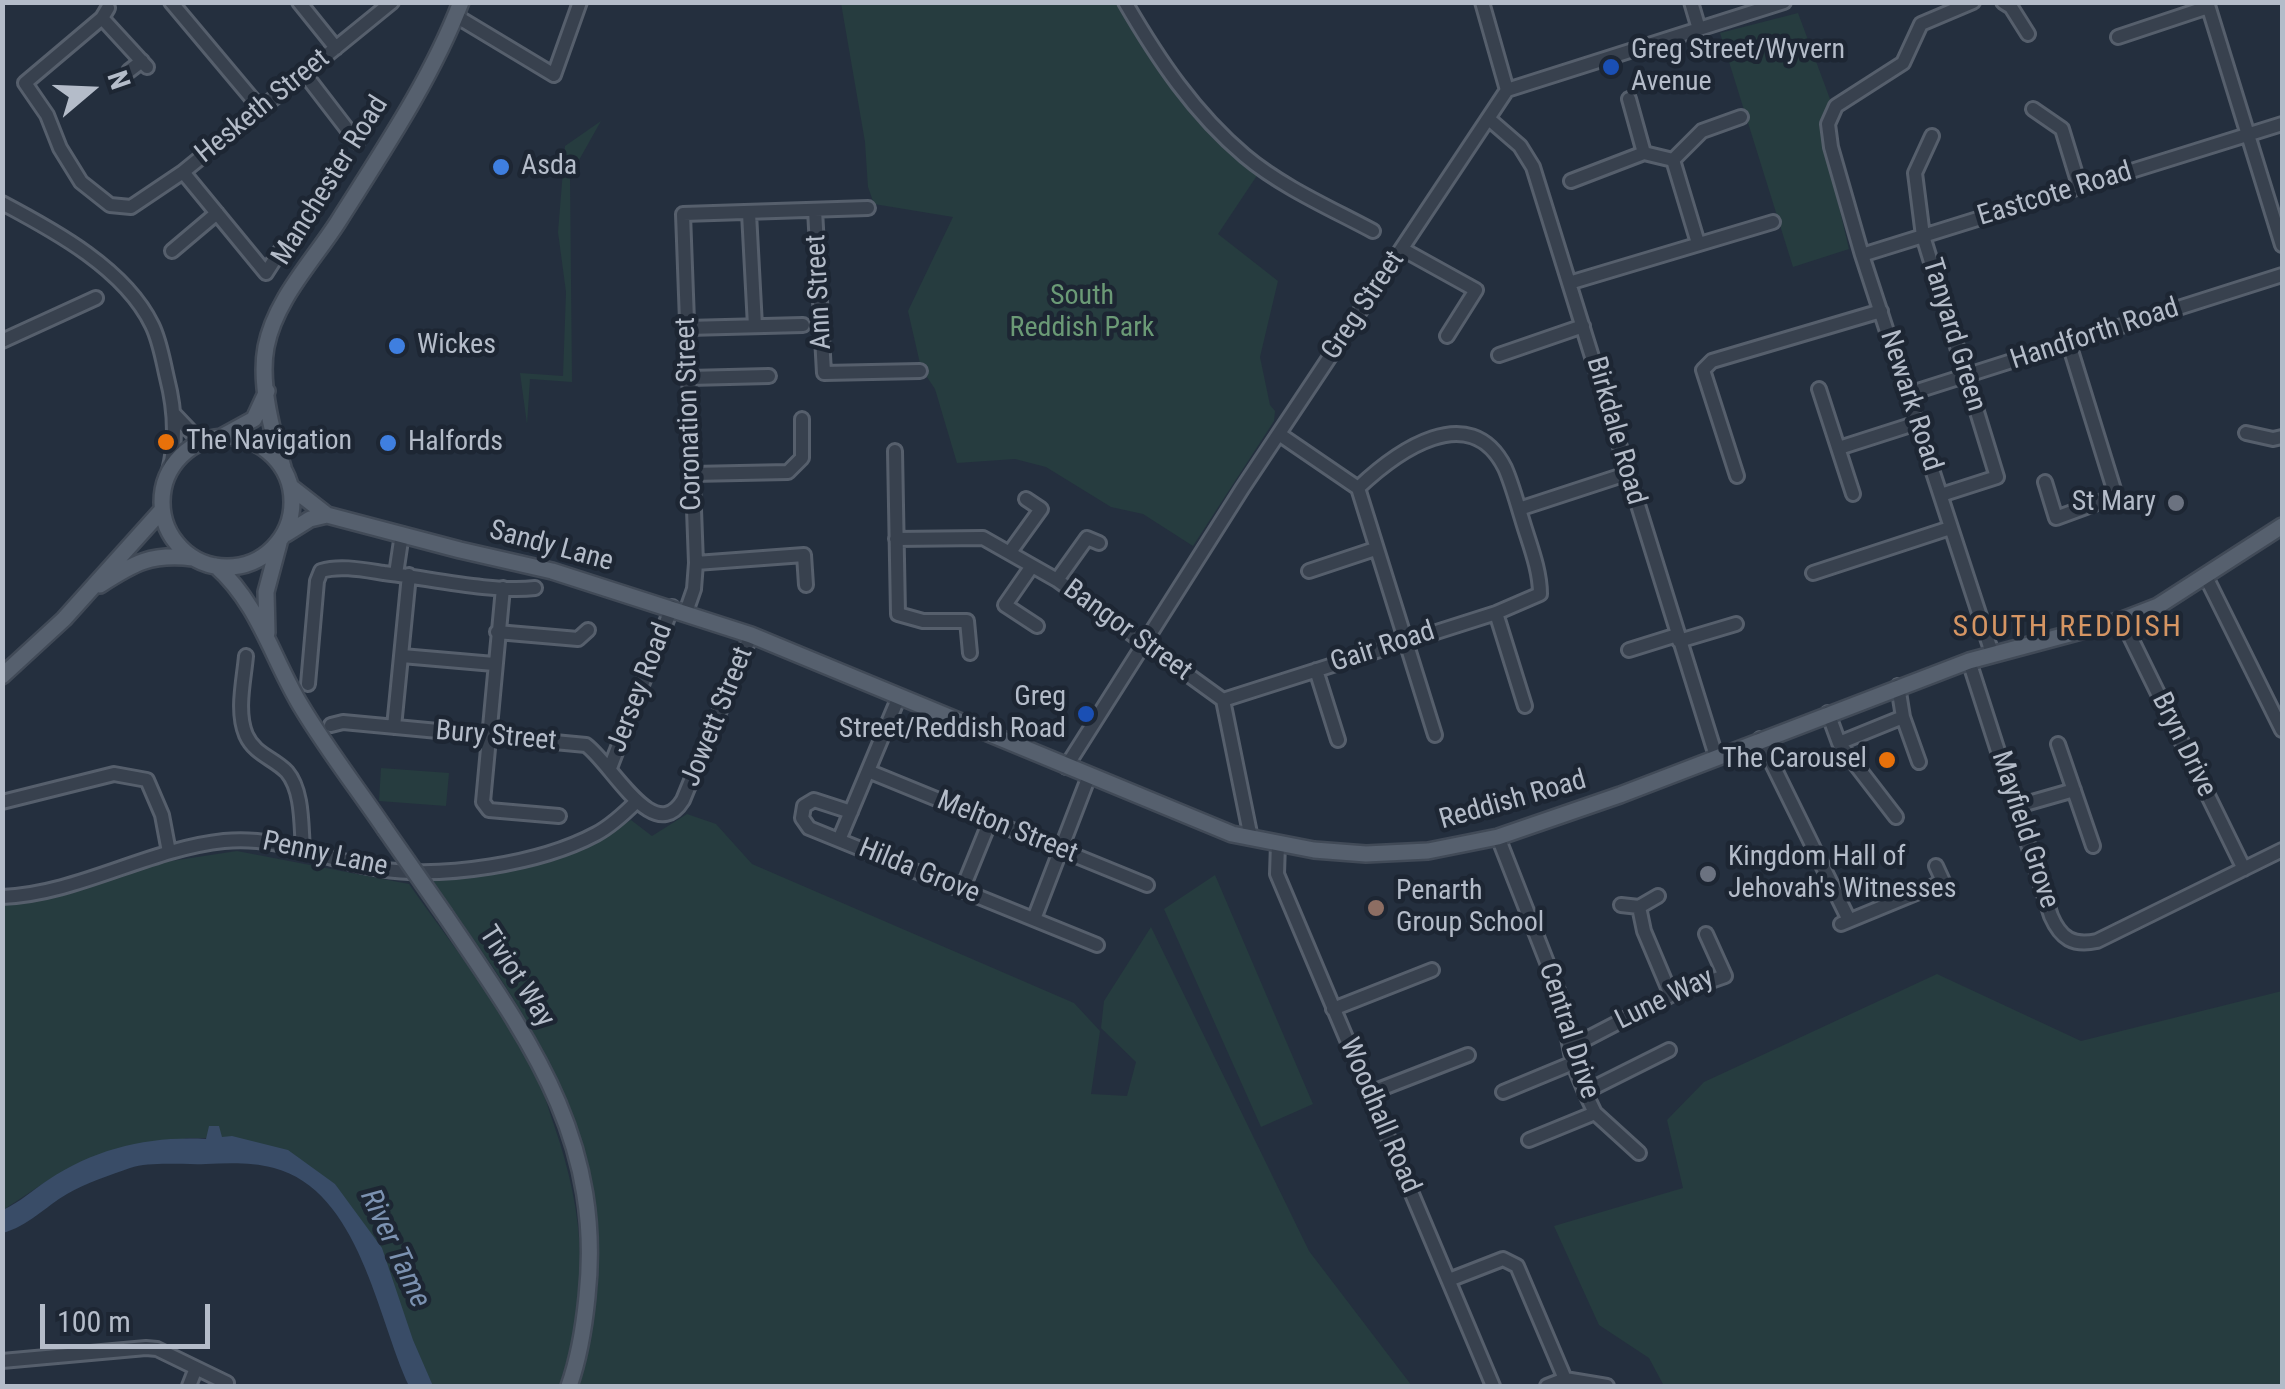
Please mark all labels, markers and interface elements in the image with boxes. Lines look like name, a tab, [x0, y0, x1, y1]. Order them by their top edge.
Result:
place label: Greg Street/Wyvern Avenue	[1631, 34, 1845, 100]
north arrow	[40, 40, 140, 140]
street label: Hesketh Street	[189, 43, 337, 171]
marker: Greg Street/Wyvern Avenue	[1600, 56, 1622, 78]
text: N	[100, 67, 137, 94]
street label: Manchester Road	[266, 90, 396, 272]
place label: Asda	[521, 150, 577, 184]
marker: Asda	[490, 156, 512, 178]
street label: Eastcote Road	[1974, 156, 2136, 234]
street label: Ann Street	[800, 234, 840, 350]
street label: Greg Street	[1315, 245, 1413, 367]
street label: Tanyard Green	[1914, 254, 1992, 416]
park label: South Reddish Park	[1010, 280, 1154, 346]
street label: Handforth Road	[2007, 292, 2183, 378]
street label: Coronation Street	[670, 317, 710, 511]
street label: Newark Road	[1871, 326, 1949, 476]
place label: Wickes	[417, 329, 496, 363]
marker: Wickes	[386, 335, 408, 357]
street label: Birkdale Road	[1578, 353, 1652, 509]
place label: The Navigation	[186, 425, 352, 459]
place label: Halfords	[408, 426, 503, 460]
marker: The Navigation	[155, 431, 177, 453]
marker: Halfords	[377, 432, 399, 454]
place label: St Mary	[2072, 486, 2156, 520]
marker: St Mary	[2165, 492, 2187, 514]
street label: Sandy Lane	[485, 514, 617, 580]
street label: Bangor Street	[1056, 573, 1198, 689]
district label: SOUTH REDDISH	[1953, 610, 2183, 646]
street label: Gair Road	[1327, 615, 1439, 681]
street label: Jersey Road	[601, 619, 681, 757]
street label: Jowett Street	[675, 642, 761, 792]
place label: Greg Street/Reddish Road	[839, 681, 1066, 747]
street label: Bryn Drive	[2143, 687, 2223, 803]
marker: Greg Street/Reddish Road	[1075, 703, 1097, 725]
street label: Bury Street	[434, 715, 558, 759]
place label: The Carousel	[1722, 743, 1867, 777]
street label: Mayfield Grove	[1983, 747, 2065, 913]
marker: The Carousel	[1876, 749, 1898, 771]
street label: Reddish Road	[1436, 764, 1590, 838]
street label: Melton Street	[932, 785, 1082, 871]
street label: Penny Lane	[259, 825, 391, 885]
street label: Hilda Grove	[854, 833, 984, 911]
place label: Kingdom Hall of Jehovah's Witnesses	[1728, 841, 1956, 907]
marker: Kingdom Hall of Jehovah's Witnesses	[1697, 863, 1719, 885]
place label: Penarth Group School	[1396, 875, 1544, 941]
marker: Penarth Group School	[1365, 897, 1387, 919]
street label: Tiviot Way	[471, 920, 561, 1034]
street label: Central Drive	[1530, 959, 1606, 1103]
street label: Lune Way	[1610, 962, 1720, 1038]
street label: Woodhall Road	[1331, 1033, 1427, 1199]
water label: River Tame	[351, 1184, 437, 1314]
scale bar	[45, 1284, 215, 1346]
text: 100 m	[57, 1304, 131, 1339]

